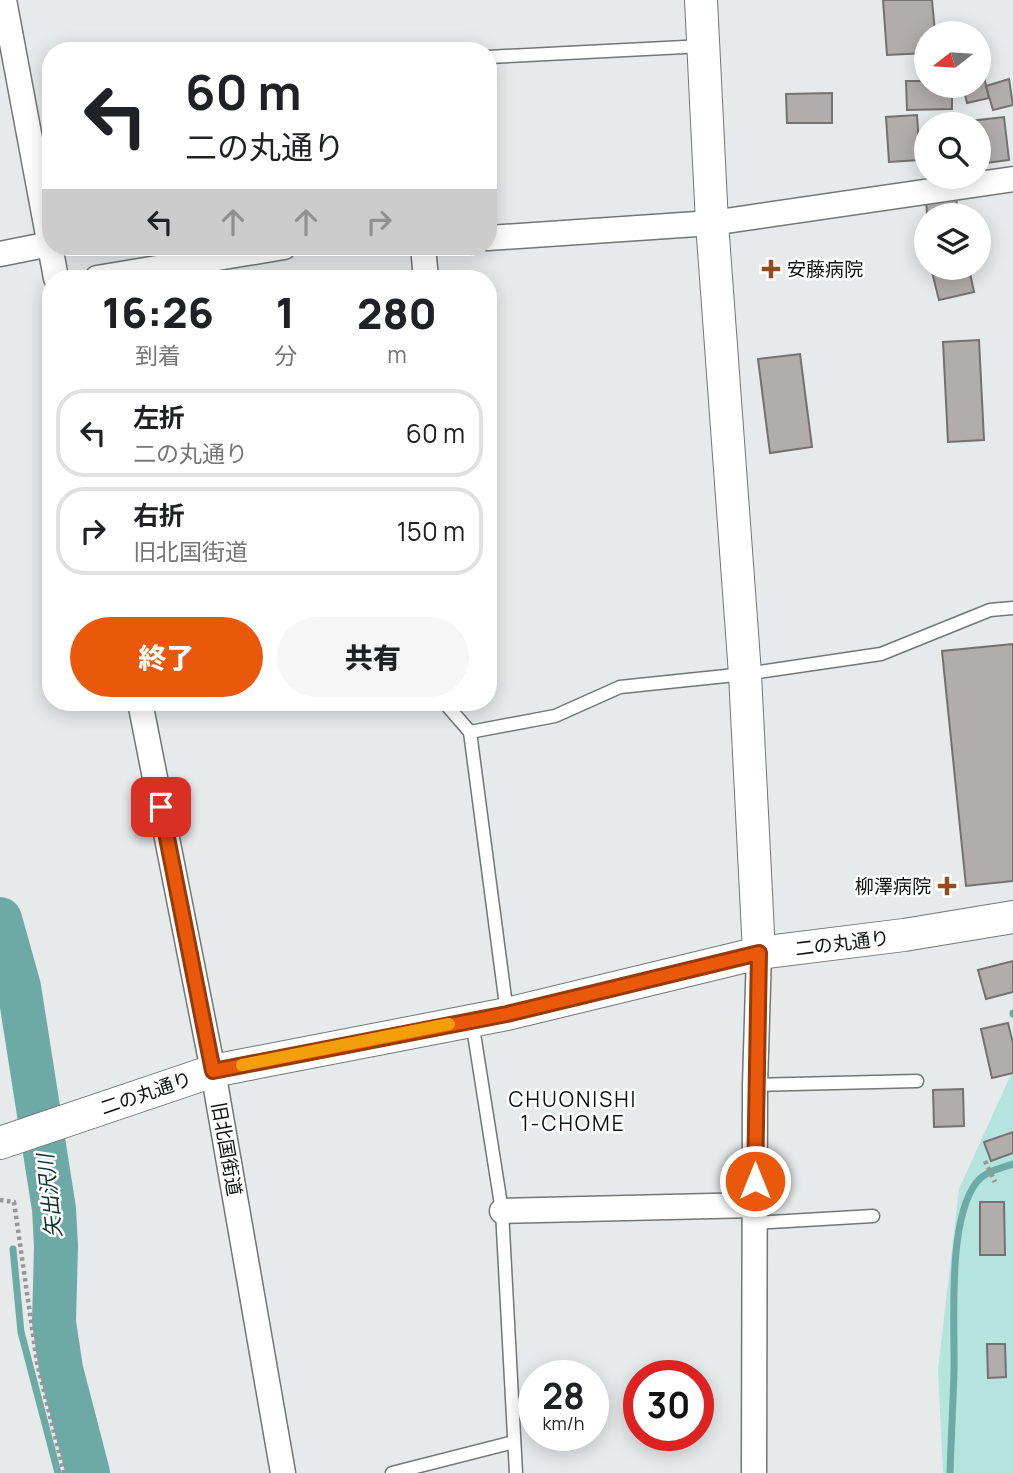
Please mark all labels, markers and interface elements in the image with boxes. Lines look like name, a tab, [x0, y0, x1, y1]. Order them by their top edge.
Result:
north arrow	[914, 21, 990, 98]
map controls	[914, 21, 991, 280]
text: 60 m	[185, 58, 302, 125]
icon: left	[70, 70, 161, 161]
button: search	[914, 112, 991, 189]
text: 二の丸通り	[185, 125, 345, 169]
icon: left	[141, 203, 179, 241]
icon: ahead	[214, 203, 252, 241]
icon: ahead	[287, 203, 325, 241]
icon: right	[360, 203, 398, 241]
button: layers	[914, 203, 991, 280]
place label: 安藤病院	[787, 256, 863, 282]
marker: 安藤病院	[761, 259, 781, 279]
text: 16:26	[102, 283, 214, 341]
text: 1	[276, 283, 295, 341]
text: 280	[357, 284, 437, 342]
text: m	[387, 338, 407, 370]
text: 到着	[135, 339, 181, 371]
text: 分	[274, 339, 297, 371]
text: 左折	[133, 399, 185, 435]
icon: left	[74, 414, 112, 452]
text: 60 m	[406, 415, 465, 451]
text: 二の丸通り	[133, 437, 248, 469]
text: 右折	[133, 497, 185, 533]
icon: right	[74, 512, 112, 550]
text: 150 m	[397, 513, 465, 549]
text: 旧北国街道	[133, 535, 248, 567]
button: 終了	[70, 617, 263, 697]
button: 共有	[277, 617, 469, 697]
pin	[131, 777, 191, 837]
icon: arrive	[142, 788, 180, 826]
place label: 柳澤病院	[855, 873, 931, 899]
marker: 柳澤病院	[937, 876, 957, 896]
street label: 二の丸通り	[793, 924, 891, 962]
street label: 二の丸通り	[97, 1065, 195, 1121]
district label: CHUONISHI 1-CHOME	[509, 1085, 637, 1137]
street label: 旧北国街道	[206, 1100, 248, 1198]
position arrow	[718, 1144, 792, 1218]
water label: 矢出沢川	[30, 1151, 67, 1239]
speed limit sign: 30	[623, 1360, 714, 1451]
text: 28	[542, 1372, 585, 1420]
text: km/h	[543, 1411, 584, 1435]

